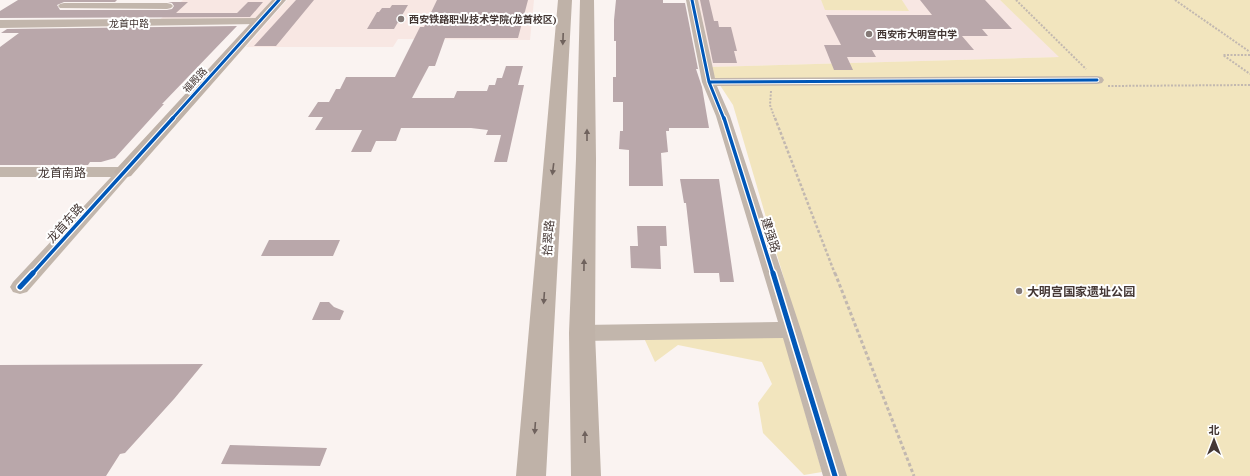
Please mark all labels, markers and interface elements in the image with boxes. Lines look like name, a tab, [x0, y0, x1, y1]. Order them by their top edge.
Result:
place label: 西安铁路职业技术学院(龙首校区)	[409, 13, 557, 26]
marker: 西安铁路职业技术学院(龙首校区)	[396, 14, 406, 24]
street label: 龙首中路	[109, 17, 149, 30]
place label: 西安市大明宫中学	[877, 28, 957, 41]
marker: 西安市大明宫中学	[864, 29, 874, 39]
one-way arrow	[559, 33, 566, 45]
street label: 福殿路	[180, 65, 210, 95]
one-way arrow	[584, 128, 590, 141]
one-way arrow	[550, 163, 556, 175]
street label: 龙首南路	[38, 165, 86, 180]
street label: 龙首东路	[43, 200, 87, 246]
street label: 建强路	[758, 216, 784, 254]
street label: 拾翠路	[539, 220, 557, 256]
one-way arrow	[581, 258, 587, 271]
place label: 大明宫国家遗址公园	[1027, 284, 1135, 299]
marker: 大明宫国家遗址公园	[1014, 286, 1024, 296]
one-way arrow	[540, 292, 547, 304]
north arrow	[1194, 420, 1234, 460]
one-way arrow	[531, 422, 538, 434]
text: 北	[1209, 423, 1220, 437]
one-way arrow	[582, 430, 588, 443]

